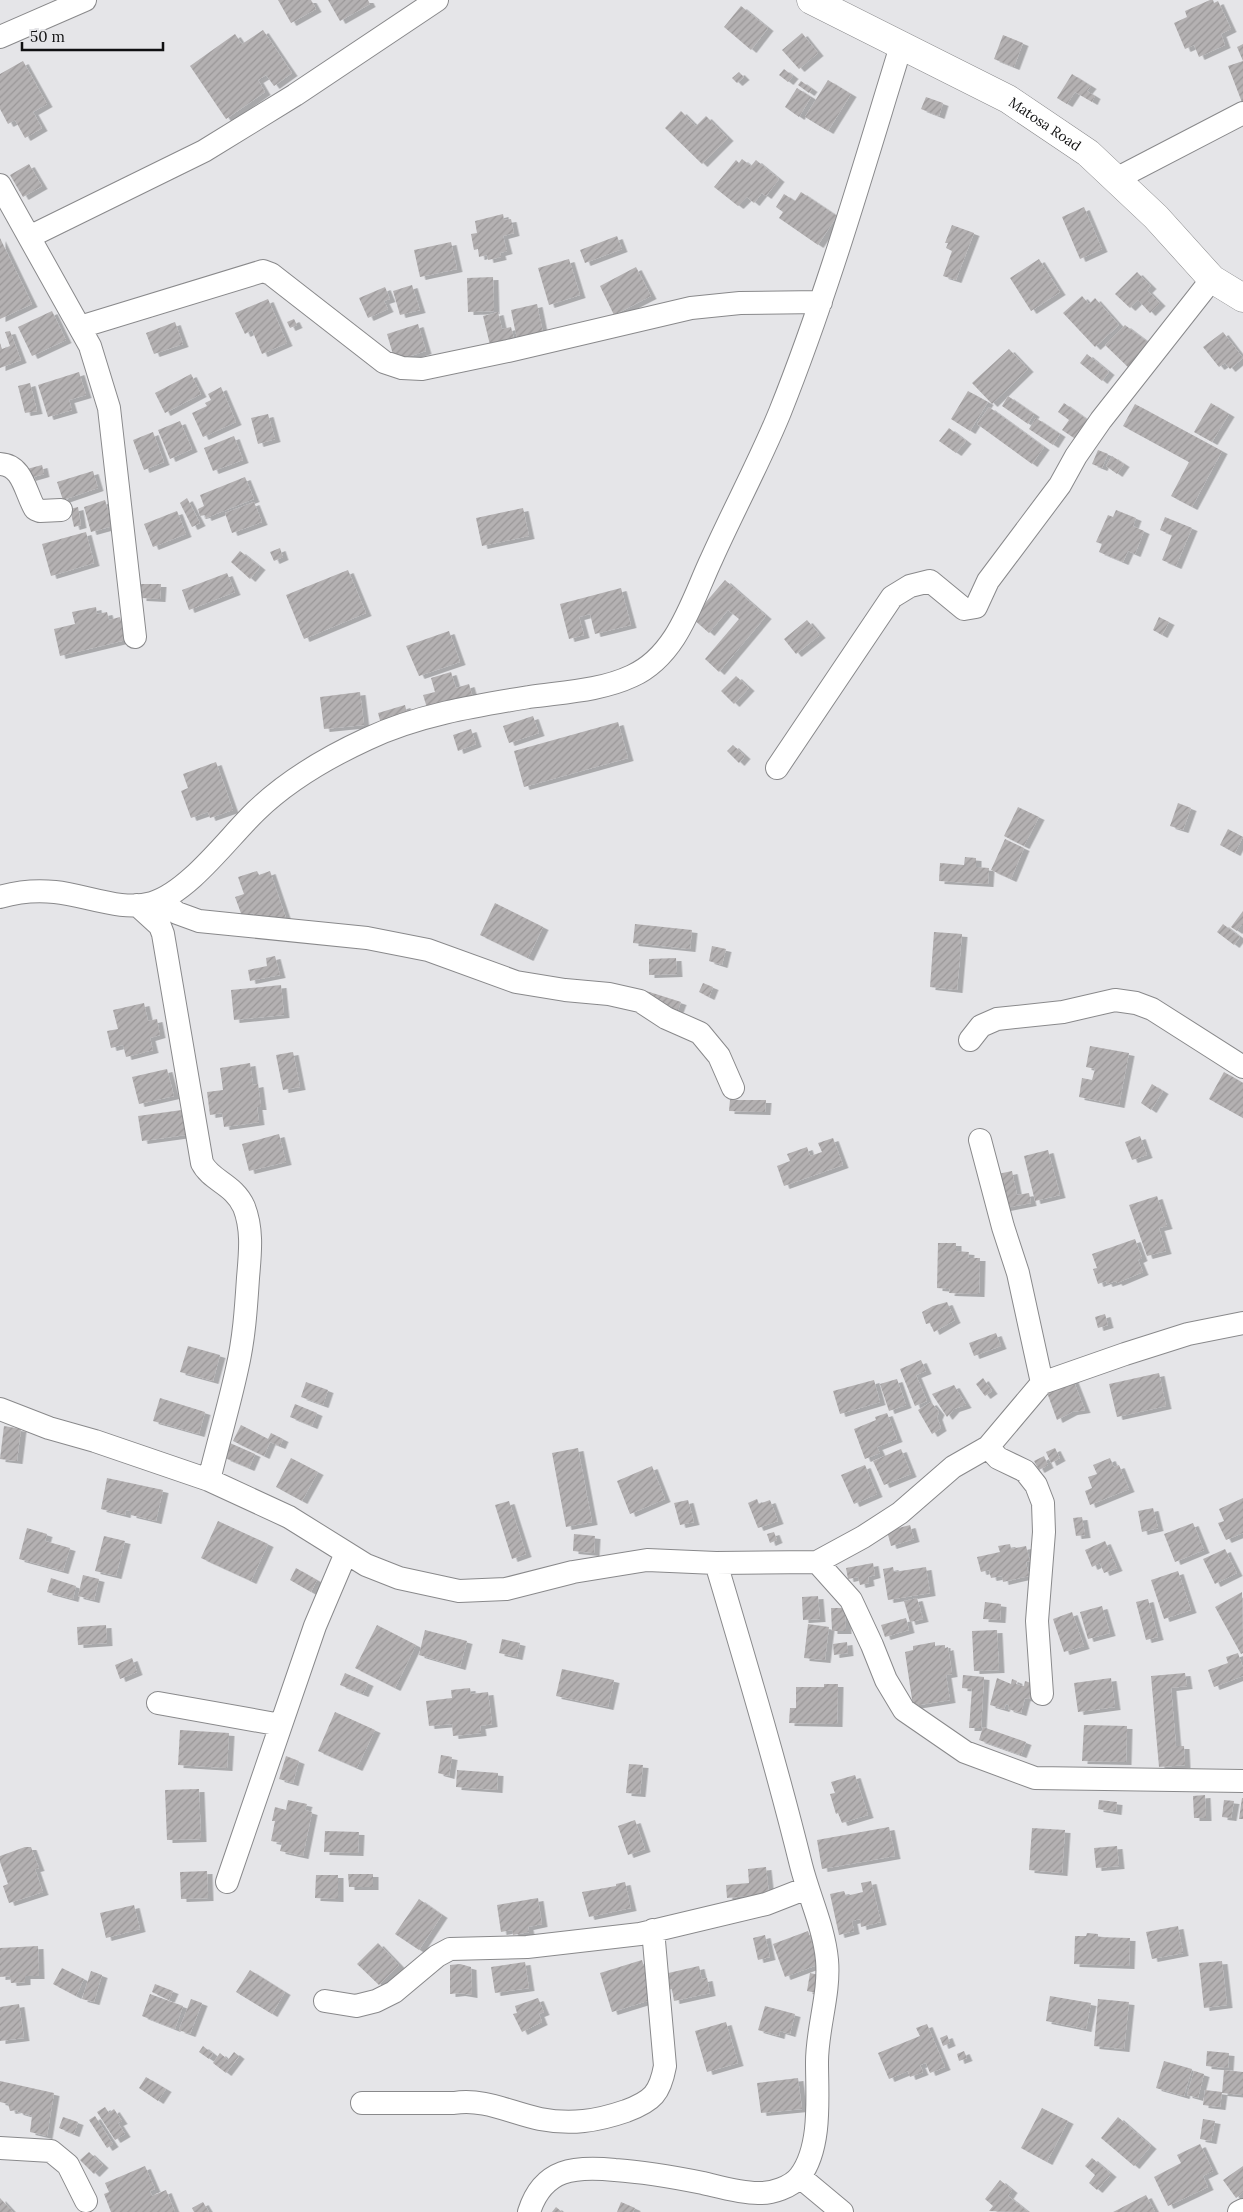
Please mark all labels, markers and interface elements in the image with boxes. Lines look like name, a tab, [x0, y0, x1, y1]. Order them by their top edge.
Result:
scale bar	[22, 20, 164, 52]
text: 50 m	[30, 27, 65, 46]
street label: Matosa Road	[1005, 93, 1085, 155]

